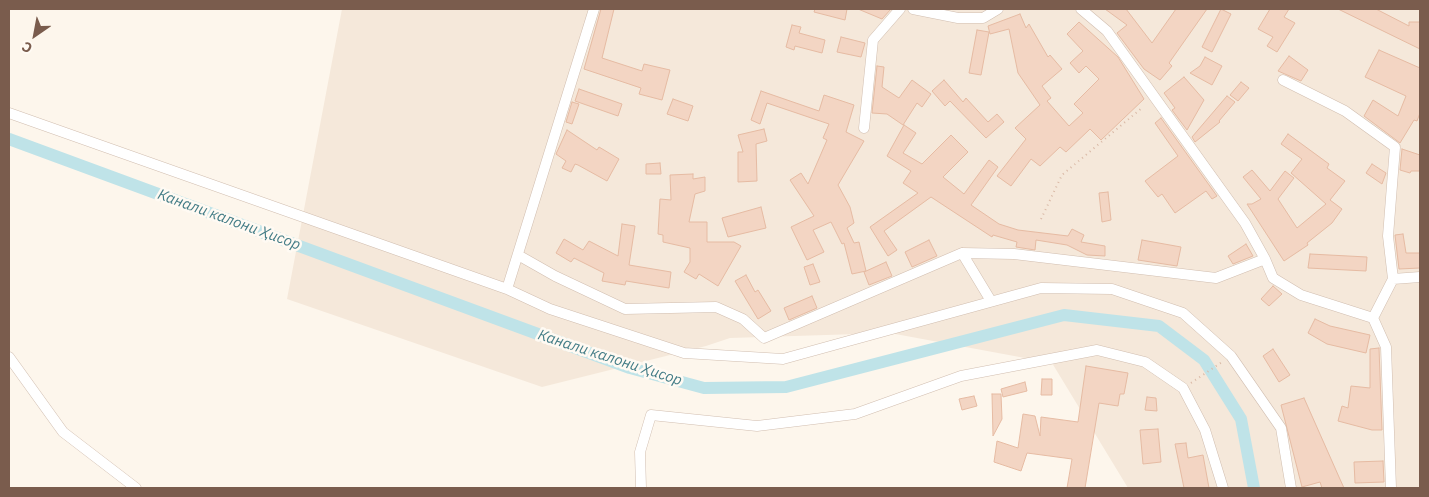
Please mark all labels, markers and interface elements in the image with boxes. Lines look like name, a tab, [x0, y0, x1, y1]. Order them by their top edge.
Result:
north arrow	[10, 10, 60, 60]
text: С	[18, 38, 36, 58]
water label: Канали калони Ҳисор	[155, 186, 303, 254]
water label: Канали калони Ҳисор	[536, 326, 684, 390]

